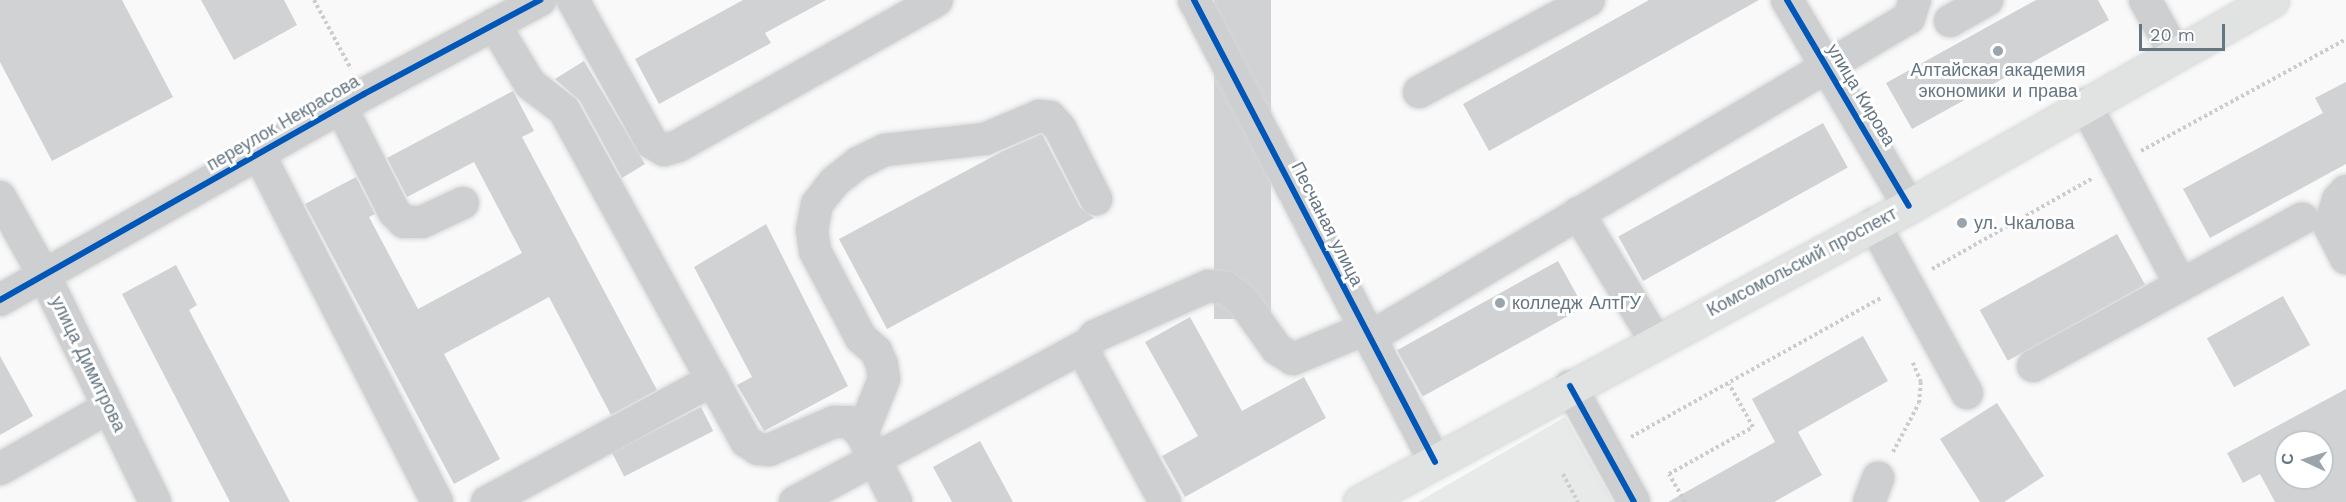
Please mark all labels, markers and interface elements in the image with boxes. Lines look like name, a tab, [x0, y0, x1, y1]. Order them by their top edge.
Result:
scale bar	[2142, 12, 2228, 50]
text: 20 m	[2150, 24, 2195, 45]
street label: улица Кирова	[1822, 40, 1900, 150]
marker: Алтайская академия экономики и права	[1991, 44, 2005, 58]
place label: Алтайская академия экономики и права	[1911, 60, 2085, 103]
street label: переулок Некрасова	[203, 71, 363, 175]
street label: Песчаная улица	[1286, 158, 1368, 290]
street label: Комсомольский проспект	[1703, 203, 1901, 321]
place label: ул. Чкалова	[1974, 212, 2074, 234]
marker: ул. Чкалова	[1955, 216, 1969, 230]
place label: колледж АлтГУ	[1512, 292, 1641, 314]
street label: улица Димитрова	[46, 293, 130, 435]
marker: колледж АлтГУ	[1493, 296, 1507, 310]
north arrow	[2274, 430, 2334, 490]
text: С	[2278, 452, 2297, 465]

